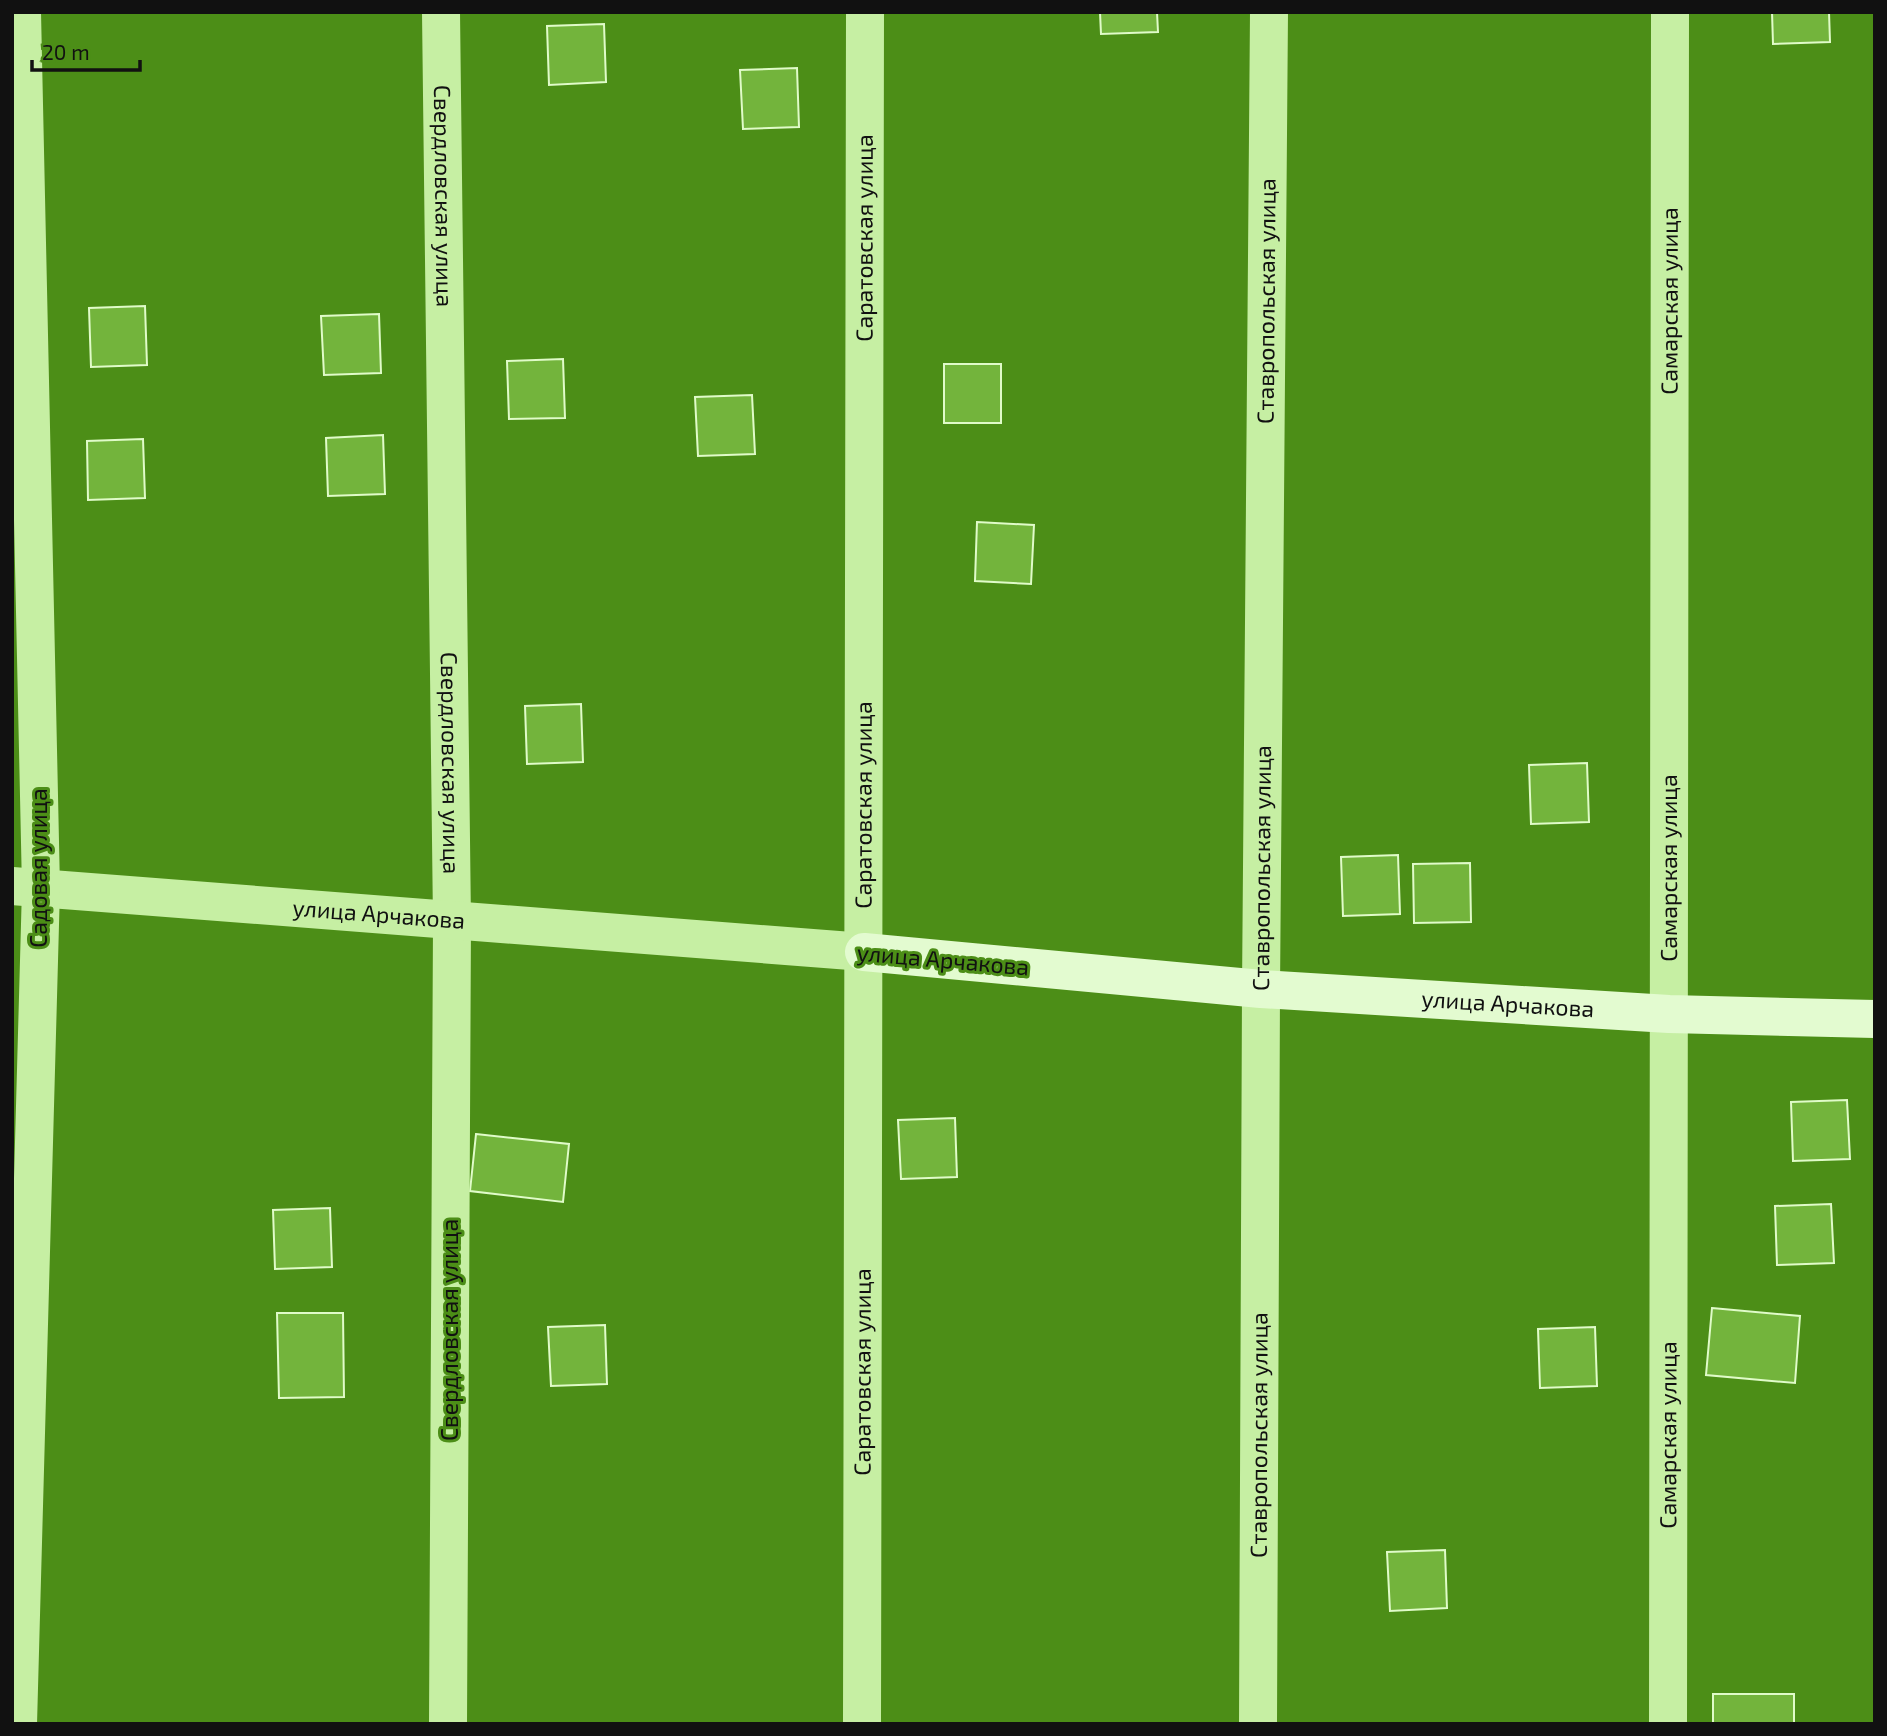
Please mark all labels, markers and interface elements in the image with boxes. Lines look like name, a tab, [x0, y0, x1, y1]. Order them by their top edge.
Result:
scale bar	[32, 28, 140, 72]
text: 20 m	[42, 39, 90, 64]
street label: Свердловская улица	[429, 85, 460, 307]
street label: Саратовская улица	[849, 134, 879, 342]
street label: Ставропольская улица	[1251, 178, 1281, 424]
street label: Самарская улица	[1655, 207, 1684, 395]
street label: Свердловская улица	[436, 652, 466, 874]
street label: Саратовская улица	[848, 701, 878, 909]
street label: Ставропольская улица	[1246, 745, 1277, 991]
street label: Самарская улица	[1654, 774, 1683, 962]
street label: Садовая улица	[24, 788, 53, 948]
street label: улица Арчакова	[292, 893, 466, 934]
street label: улица Арчакова	[856, 938, 1030, 981]
street label: улица Арчакова	[1421, 984, 1595, 1022]
street label: Свердловская улица	[435, 1219, 464, 1441]
street label: Саратовская улица	[847, 1268, 877, 1476]
street label: Ставропольская улица	[1244, 1312, 1273, 1558]
street label: Самарская улица	[1653, 1341, 1682, 1529]

